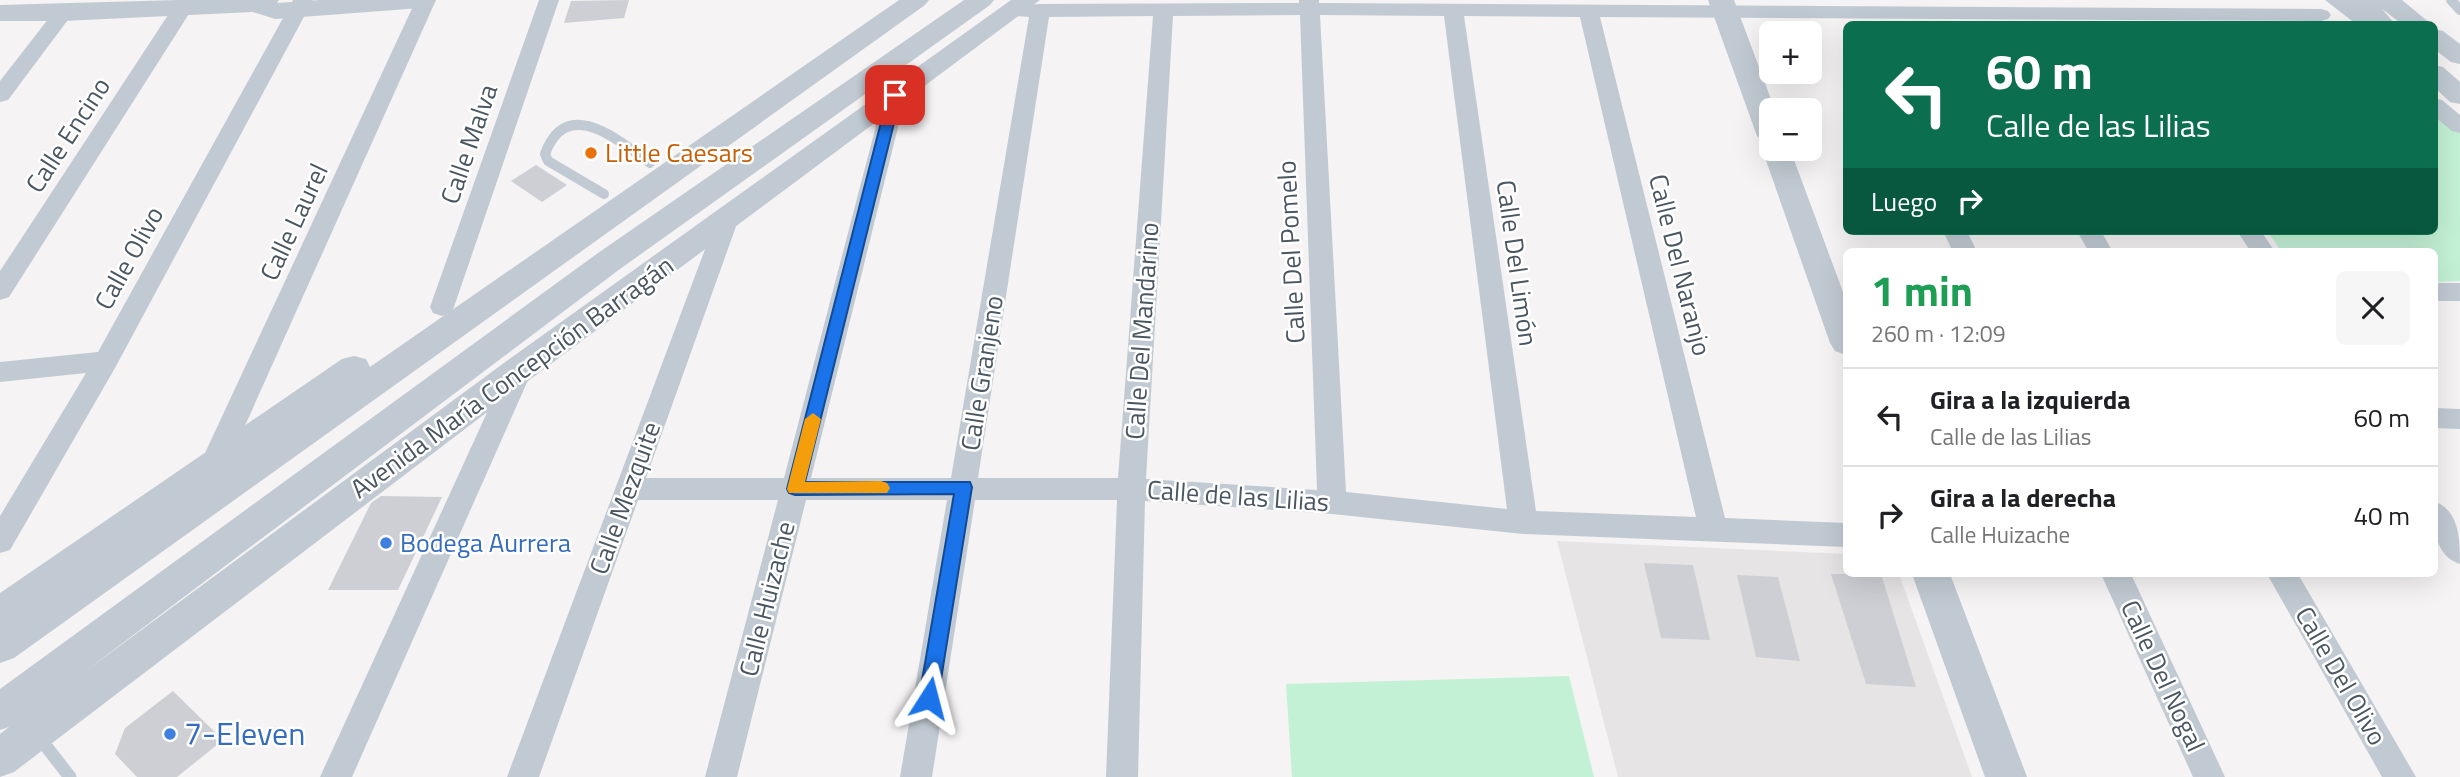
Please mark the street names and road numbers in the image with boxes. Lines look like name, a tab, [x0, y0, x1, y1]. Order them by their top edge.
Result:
street label: Calle Encino	[16, 69, 120, 200]
street label: Calle Malva	[430, 79, 507, 209]
street label: Calle Laurel	[249, 157, 338, 287]
street label: Calle Del Pomelo	[1266, 159, 1315, 345]
street label: Calle Del Naranjo	[1639, 170, 1722, 360]
street label: Calle Del Limón	[1487, 177, 1548, 348]
street label: Calle Olivo	[84, 199, 173, 317]
street label: Calle Del Mandarino	[1114, 221, 1169, 441]
street label: Avenida María Concepción Barragán	[342, 246, 681, 507]
street label: Calle Granjeno	[950, 293, 1013, 453]
street label: Calle Mezquite	[579, 416, 670, 580]
street label: Calle de las Lilias	[1146, 470, 1330, 521]
street label: Calle Huizache	[728, 517, 805, 680]
street label: Calle Del Nogal	[2111, 594, 2216, 758]
street label: Calle Del Olivo	[2286, 599, 2397, 752]

